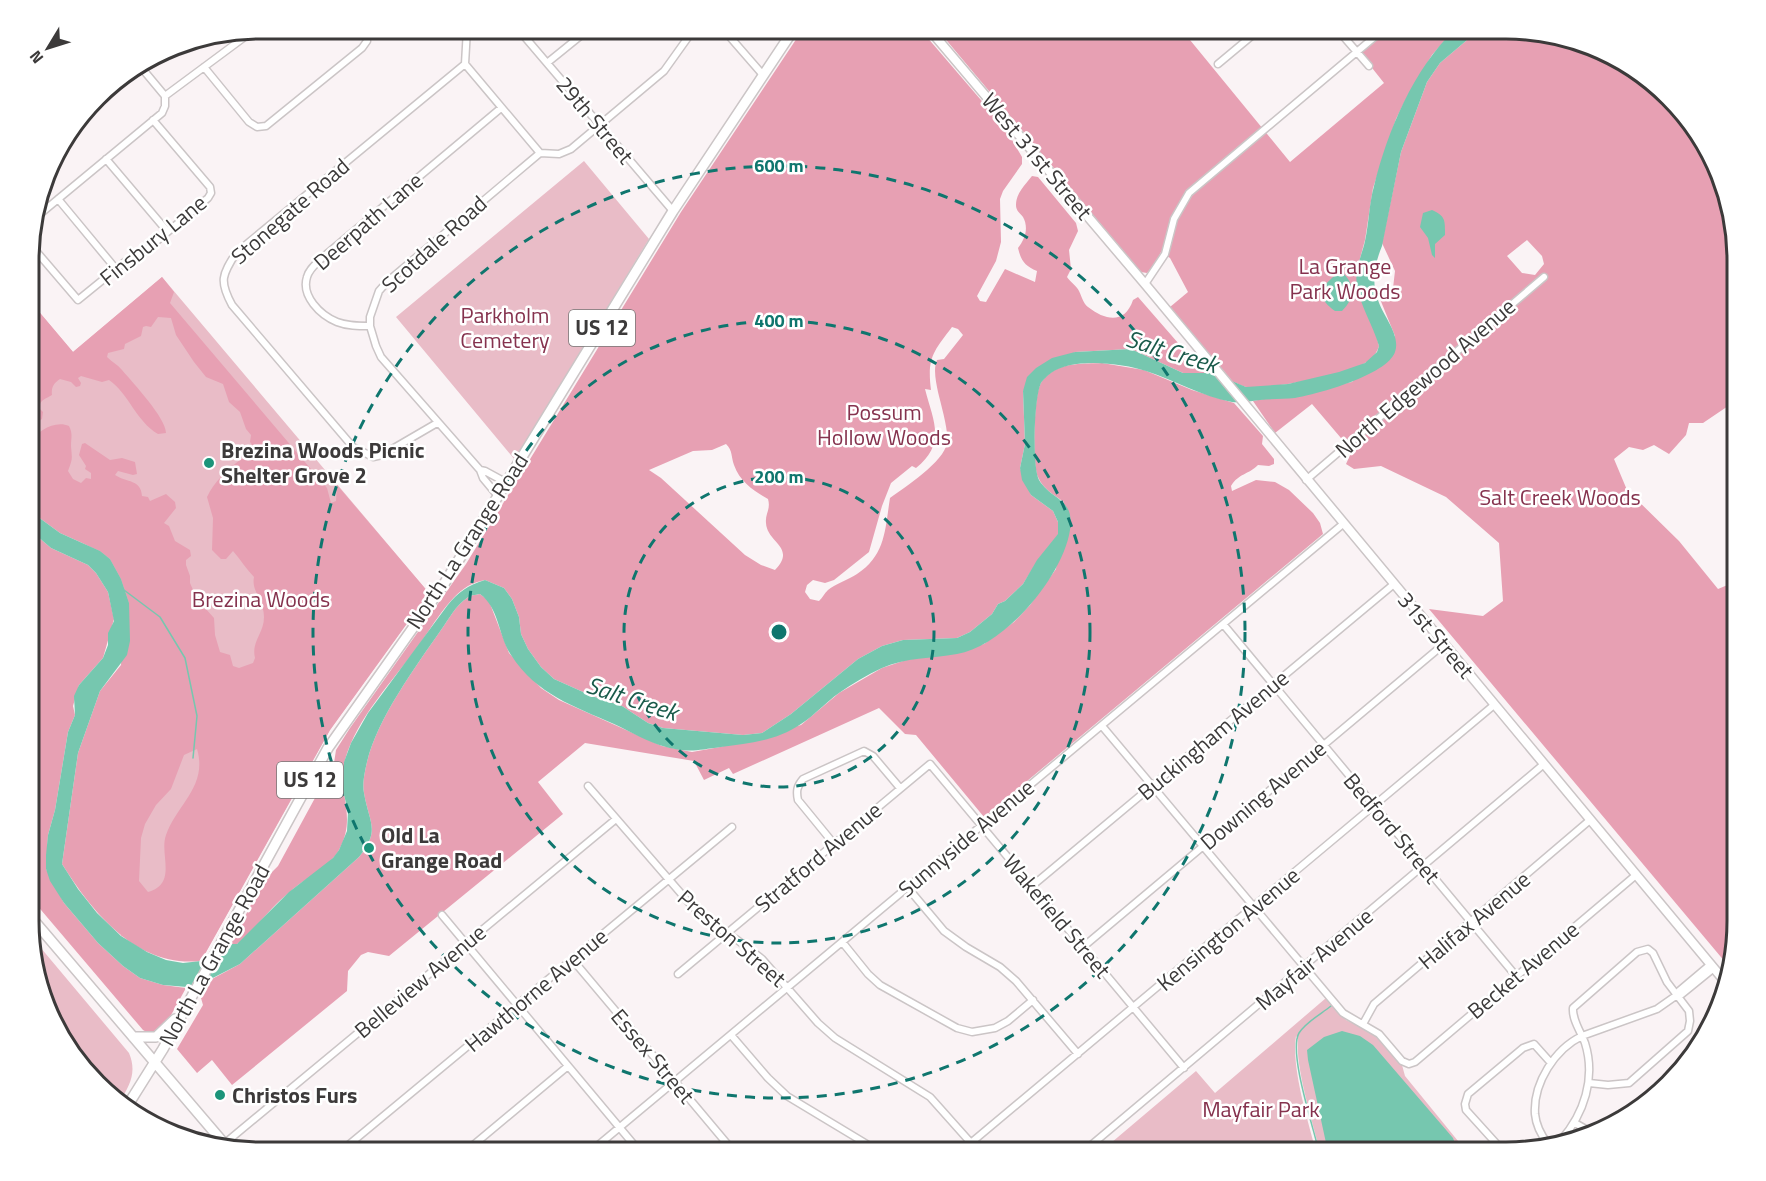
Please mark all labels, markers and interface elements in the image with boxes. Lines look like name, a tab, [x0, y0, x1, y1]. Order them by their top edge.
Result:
north arrow	[18, 18, 78, 78]
text: N	[23, 45, 49, 69]
street label: 29th Street	[548, 69, 642, 172]
street label: West 31st Street	[973, 85, 1101, 227]
street label: Stonegate Road	[223, 150, 357, 272]
text: 600 m	[754, 152, 804, 179]
street label: Deerpath Lane	[306, 164, 430, 278]
street label: Finsbury Lane	[92, 186, 214, 294]
street label: Scotdale Road	[374, 187, 494, 301]
park label: La Grange Park Woods	[1289, 249, 1401, 308]
street label: North Edgewood Avenue	[1327, 290, 1523, 466]
park label: Parkholm Cemetery	[460, 298, 550, 357]
text: 400 m	[754, 307, 804, 334]
road number: US 12	[569, 310, 635, 346]
water label: Salt Creek	[1122, 320, 1226, 383]
park label: Possum Hollow Woods	[817, 395, 951, 454]
place label: Brezina Woods Picnic Shelter Grove 2	[221, 433, 425, 492]
street label: North La Grange Road	[397, 446, 537, 636]
marker: Brezina Woods Picnic Shelter Grove 2	[202, 456, 216, 470]
text: 200 m	[754, 463, 804, 490]
park label: Salt Creek Woods	[1479, 480, 1641, 514]
park label: Brezina Woods	[192, 582, 330, 616]
street label: 31st Street	[1390, 584, 1483, 686]
centre of rings	[769, 622, 789, 642]
street label: Buckingham Avenue	[1130, 661, 1296, 809]
water label: Salt Creek	[582, 666, 686, 731]
street label: Downing Avenue	[1192, 732, 1334, 858]
road number: US 12	[277, 762, 343, 798]
street label: Bedford Street	[1335, 765, 1449, 891]
street label: Sunnyside Avenue	[890, 771, 1042, 905]
street label: Stratford Avenue	[747, 793, 889, 921]
place label: Old La Grange Road	[381, 818, 502, 877]
marker: Old La Grange Road	[362, 841, 376, 855]
street label: Wakefield Street	[995, 846, 1119, 986]
street label: North La Grange Road	[150, 858, 278, 1052]
street label: Kensington Avenue	[1149, 859, 1307, 999]
street label: Halifax Avenue	[1410, 863, 1538, 977]
street label: Preston Street	[670, 881, 794, 995]
street label: Mayfair Avenue	[1248, 900, 1380, 1018]
street label: Becket Avenue	[1460, 913, 1586, 1027]
street label: Belleview Avenue	[347, 916, 493, 1046]
street label: Hawthorne Avenue	[457, 920, 615, 1060]
street label: Essex Street	[603, 1001, 703, 1111]
place label: Christos Furs	[232, 1078, 357, 1112]
marker: Christos Furs	[213, 1088, 227, 1102]
park label: Mayfair Park	[1202, 1092, 1320, 1126]

